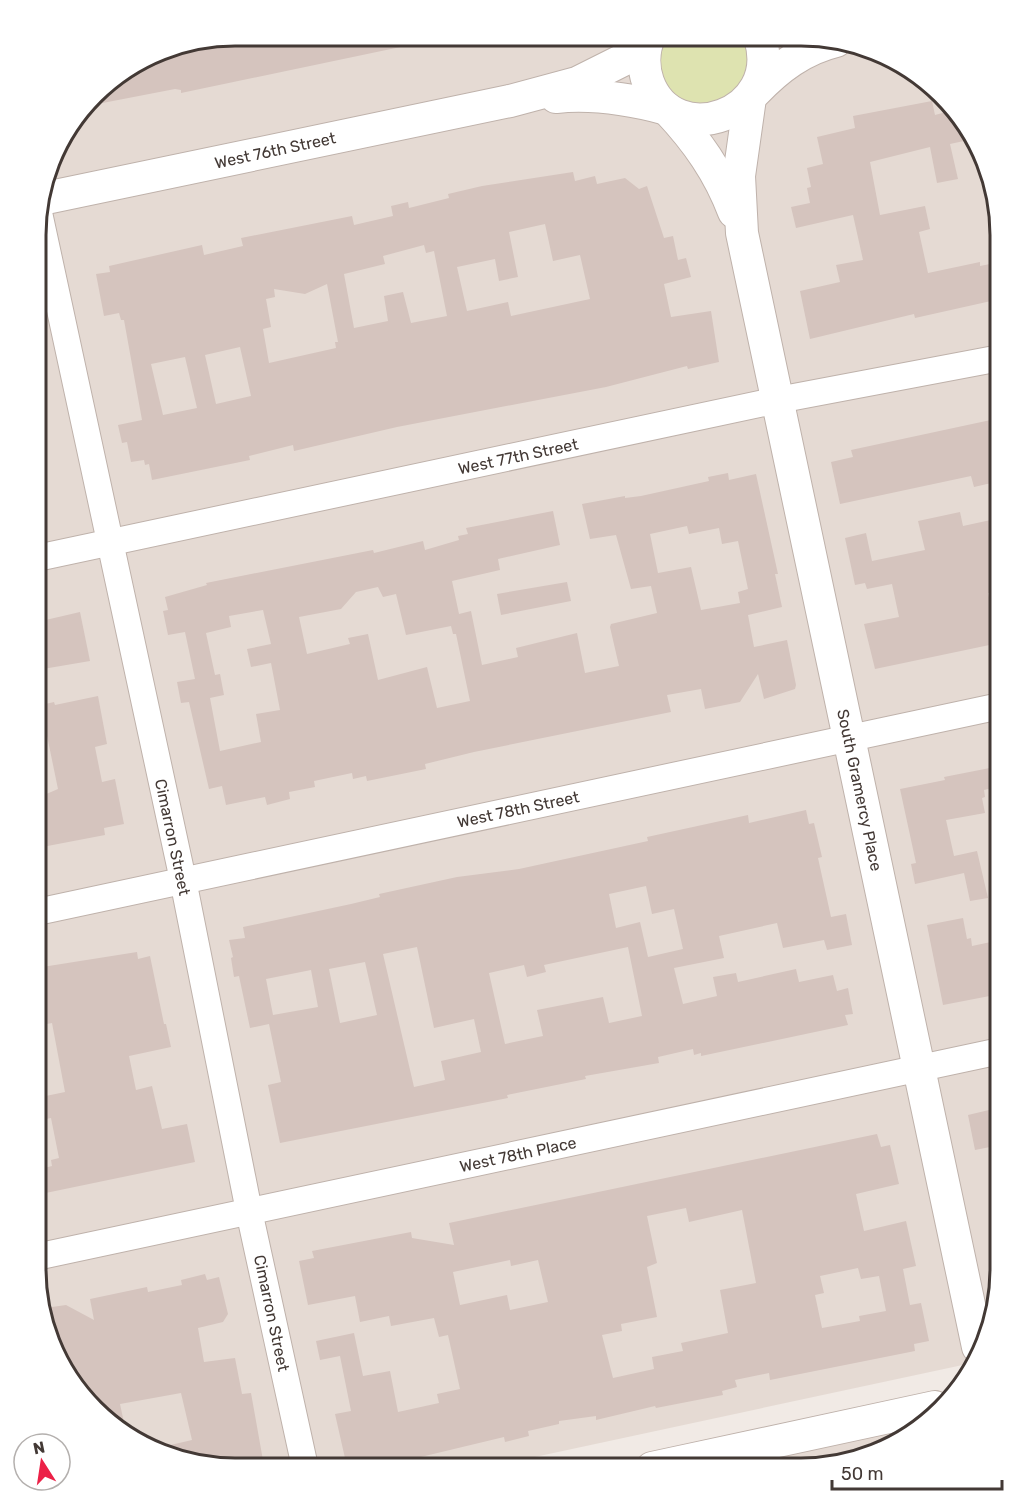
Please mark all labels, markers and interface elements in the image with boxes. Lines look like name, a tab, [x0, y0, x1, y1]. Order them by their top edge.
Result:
street label: West 76th Street	[213, 128, 337, 173]
street label: West 77th Street	[456, 434, 580, 479]
street label: South Gramercy Place	[833, 707, 886, 873]
street label: Cimarron Street	[151, 777, 194, 897]
street label: West 78th Street	[455, 787, 581, 832]
street label: West 78th Place	[458, 1133, 578, 1176]
street label: Cimarron Street	[250, 1253, 293, 1373]
north arrow	[12, 1432, 72, 1492]
text: N	[31, 1437, 47, 1458]
scale bar	[832, 1453, 1002, 1491]
text: 50 m	[841, 1463, 884, 1485]

